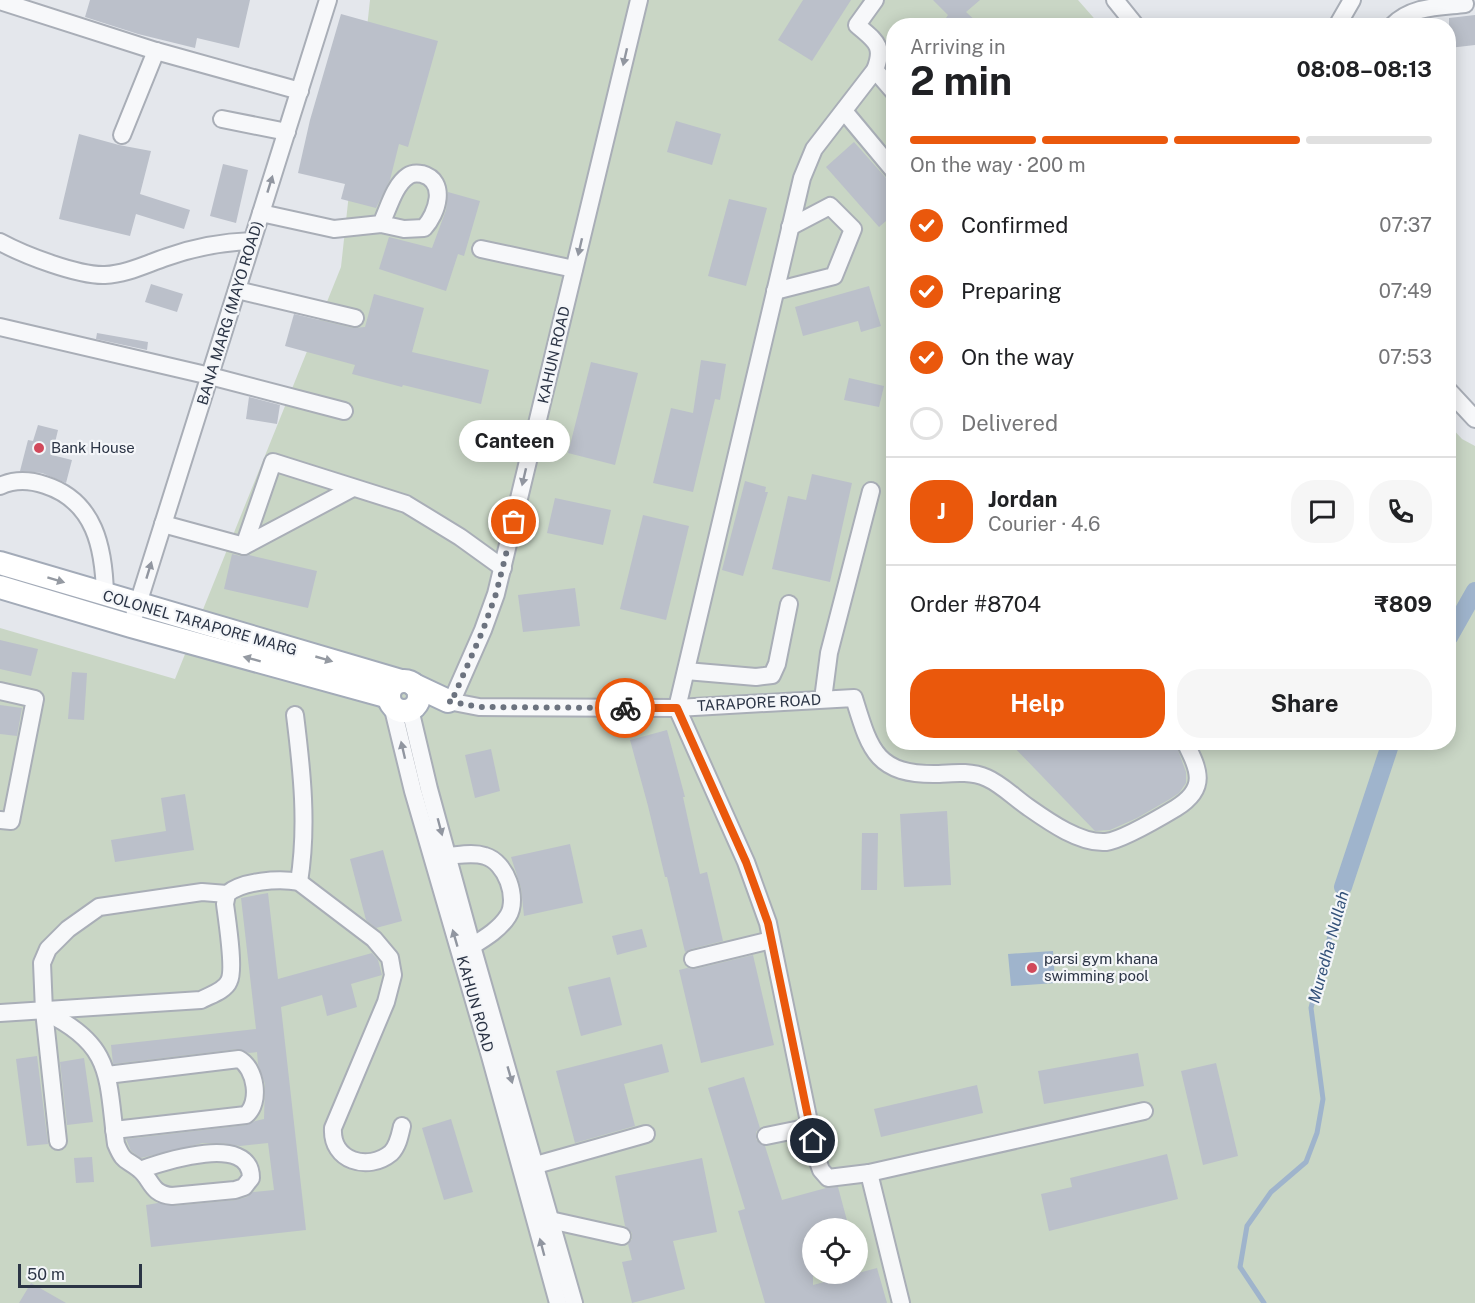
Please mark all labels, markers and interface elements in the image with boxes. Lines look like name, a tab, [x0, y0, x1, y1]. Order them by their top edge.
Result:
text: Arriving in	[910, 35, 1005, 59]
one-way arrow	[620, 48, 630, 66]
text: 08:08–08:13	[1296, 56, 1432, 82]
text: 2 min	[910, 58, 1012, 104]
text: On the way · 200 m	[910, 153, 1086, 177]
one-way arrow	[266, 175, 275, 193]
icon: check	[910, 209, 943, 242]
text: Confirmed	[961, 212, 1068, 238]
text: 07:37	[1379, 213, 1432, 237]
street label: BANA MARG (MAYO ROAD)	[193, 219, 266, 407]
one-way arrow	[574, 237, 584, 256]
icon: check	[910, 275, 943, 308]
text: Preparing	[961, 278, 1062, 304]
text: 07:49	[1379, 279, 1432, 303]
street label: KAHUN ROAD	[534, 305, 573, 405]
icon: check	[910, 341, 943, 374]
text: On the way	[961, 344, 1074, 370]
text: 07:53	[1378, 345, 1432, 369]
text: Delivered	[961, 410, 1058, 436]
callout: Canteen	[458, 420, 570, 462]
text: Canteen	[475, 429, 554, 453]
place label: Bank House	[51, 439, 135, 456]
marker: Bank House	[32, 441, 46, 455]
one-way arrow	[519, 468, 529, 486]
button: chat	[1291, 480, 1354, 543]
button: phone	[1369, 480, 1432, 543]
text: Jordan	[988, 486, 1057, 512]
pin	[488, 496, 539, 547]
text: J	[937, 498, 946, 524]
icon: bag	[497, 505, 530, 538]
text: Courier · 4.6	[988, 512, 1100, 536]
one-way arrow	[145, 561, 154, 579]
one-way arrow	[47, 576, 65, 585]
street label: COLONEL TARAPORE MARG	[101, 587, 299, 658]
text: Order #8704	[910, 591, 1041, 617]
text: ₹809	[1375, 591, 1432, 617]
one-way arrow	[243, 654, 261, 664]
one-way arrow	[315, 655, 333, 664]
button: Help	[910, 669, 1165, 738]
button: Share	[1177, 669, 1432, 738]
courier	[595, 678, 655, 738]
street label: TARAPORE ROAD	[696, 691, 821, 714]
icon: bike	[609, 692, 642, 725]
one-way arrow	[397, 741, 407, 759]
one-way arrow	[435, 817, 445, 836]
water label: Muredha Nullah	[1304, 889, 1353, 1005]
one-way arrow	[450, 928, 459, 946]
place label: parsi gym khana swimming pool	[1044, 950, 1158, 984]
street label: KAHUN ROAD	[454, 954, 497, 1054]
marker: parsi gym khana swimming pool	[1025, 961, 1039, 975]
one-way arrow	[506, 1066, 515, 1084]
pin	[787, 1115, 838, 1166]
icon: home	[796, 1124, 829, 1157]
map controls	[802, 1218, 868, 1284]
button: locate	[802, 1218, 868, 1284]
one-way arrow	[537, 1237, 546, 1255]
scale bar	[18, 1261, 142, 1288]
text: 50 m	[27, 1265, 65, 1284]

